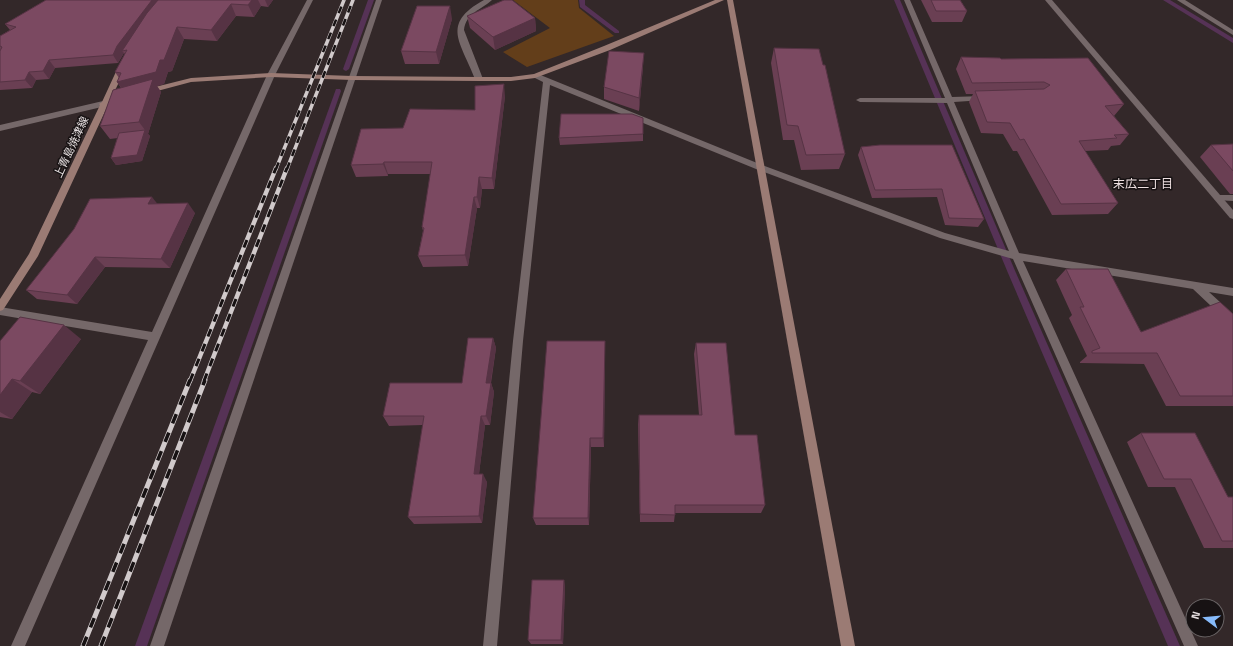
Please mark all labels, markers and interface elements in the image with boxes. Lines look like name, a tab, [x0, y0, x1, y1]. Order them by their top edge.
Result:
street label: 上青島焼津線	[50, 114, 92, 180]
district label: 末広二丁目	[1113, 174, 1173, 193]
north arrow	[1185, 598, 1225, 638]
text: N	[1187, 609, 1204, 621]

